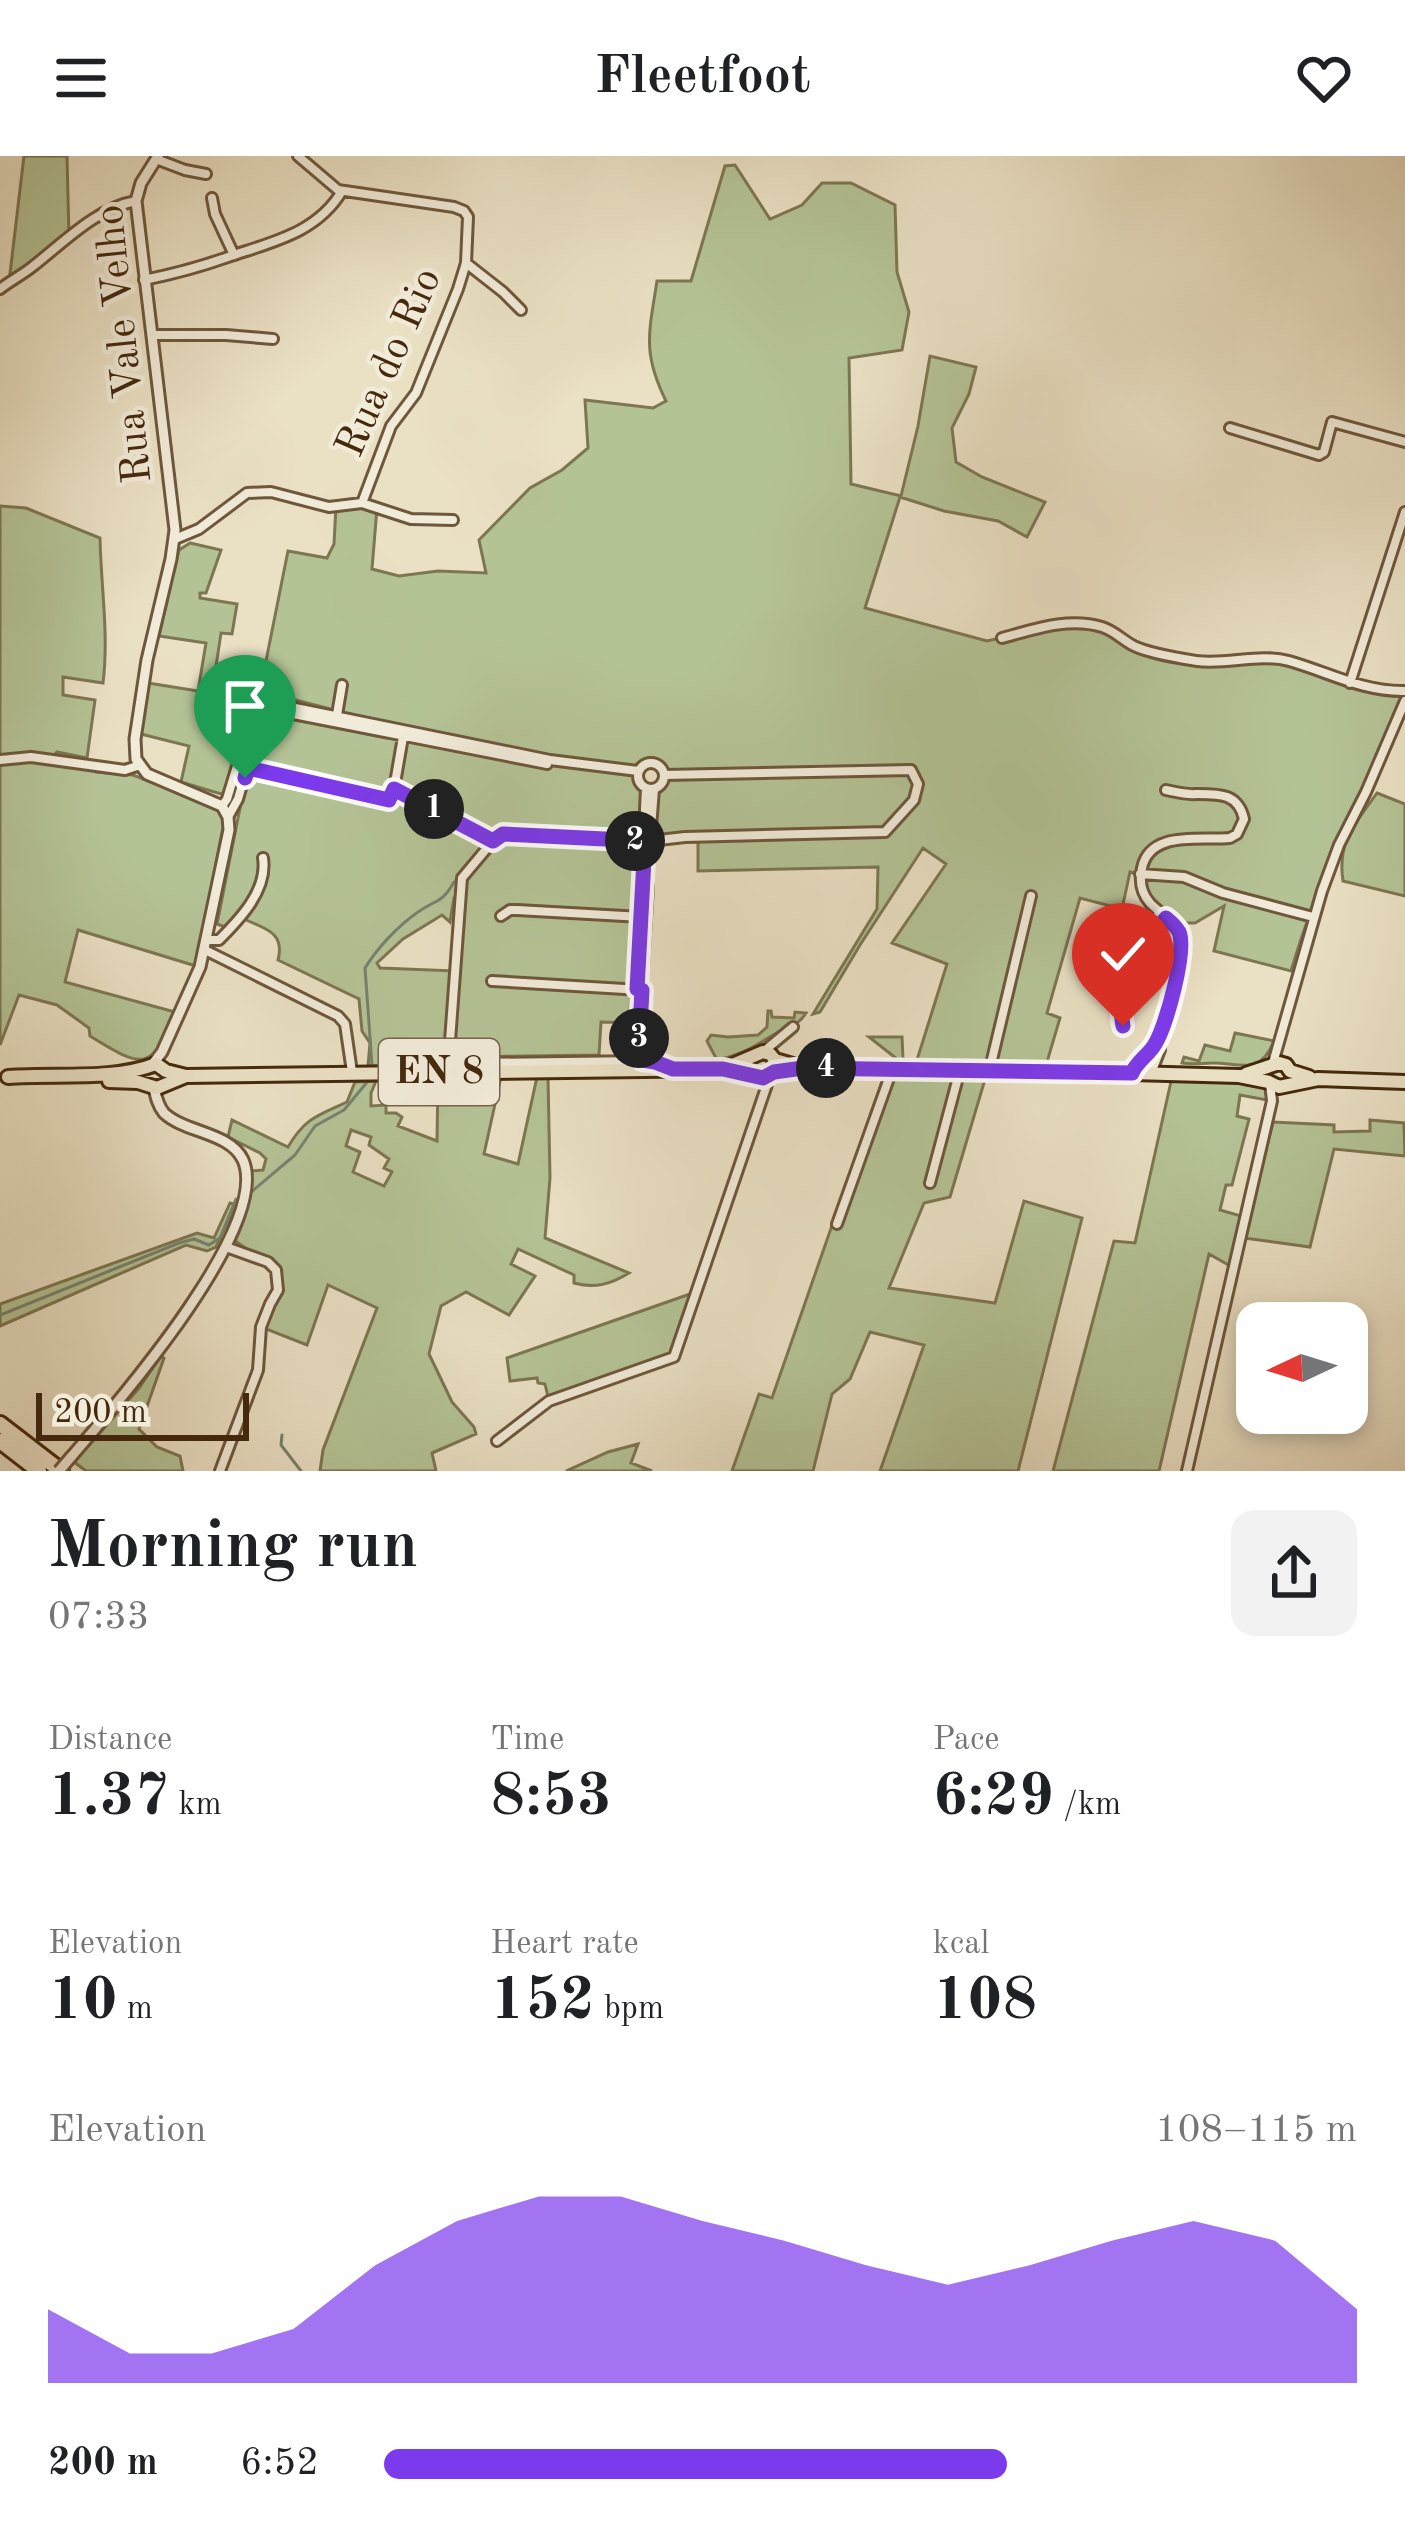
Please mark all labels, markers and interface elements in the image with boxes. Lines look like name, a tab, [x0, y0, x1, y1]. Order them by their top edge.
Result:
icon: menu	[48, 45, 114, 111]
icon: heart	[1291, 45, 1357, 111]
text: Fleetfoot	[594, 51, 811, 105]
street label: Rua Vale Velho	[89, 203, 161, 485]
street label: Rua do Rio	[330, 262, 450, 464]
pin	[194, 655, 296, 778]
icon: arrive	[212, 673, 278, 739]
pin: 1	[404, 779, 464, 839]
text: 1	[424, 792, 444, 825]
pin: 2	[605, 811, 665, 871]
text: 2	[625, 824, 645, 857]
pin	[1072, 903, 1174, 1026]
icon: check	[1090, 921, 1156, 987]
pin: 3	[609, 1008, 669, 1068]
text: 3	[629, 1021, 649, 1054]
pin: 4	[796, 1038, 856, 1098]
road number: EN 8	[379, 1039, 499, 1105]
text: 4	[816, 1051, 836, 1084]
north arrow	[1236, 1302, 1368, 1434]
map controls	[1236, 1302, 1368, 1434]
scale bar	[36, 1387, 249, 1440]
text: 200 m	[54, 1397, 147, 1430]
button: share	[1231, 1510, 1357, 1636]
text: Morning run	[48, 1516, 418, 1582]
text: 07:33	[48, 1598, 149, 1637]
text: Distance	[48, 1724, 172, 1757]
text: Time	[490, 1724, 564, 1757]
text: Pace	[933, 1724, 1000, 1757]
text: 1.37	[48, 1768, 169, 1828]
text: 8:53	[490, 1768, 612, 1828]
text: 6:29	[933, 1768, 1054, 1828]
text: km	[169, 1789, 222, 1822]
text: /km	[1054, 1789, 1121, 1822]
text: Elevation	[48, 1928, 182, 1961]
text: Heart rate	[490, 1928, 639, 1961]
text: kcal	[933, 1928, 989, 1961]
text: 10	[48, 1972, 118, 2032]
text: 152	[490, 1972, 595, 2032]
text: 108	[933, 1972, 1037, 2032]
text: m	[118, 1993, 153, 2026]
text: bpm	[595, 1993, 664, 2026]
text: Elevation	[48, 2111, 207, 2150]
text: 108–115 m	[1155, 2111, 1357, 2150]
text: 200 m	[48, 2444, 158, 2483]
text: 6:52	[240, 2444, 319, 2483]

